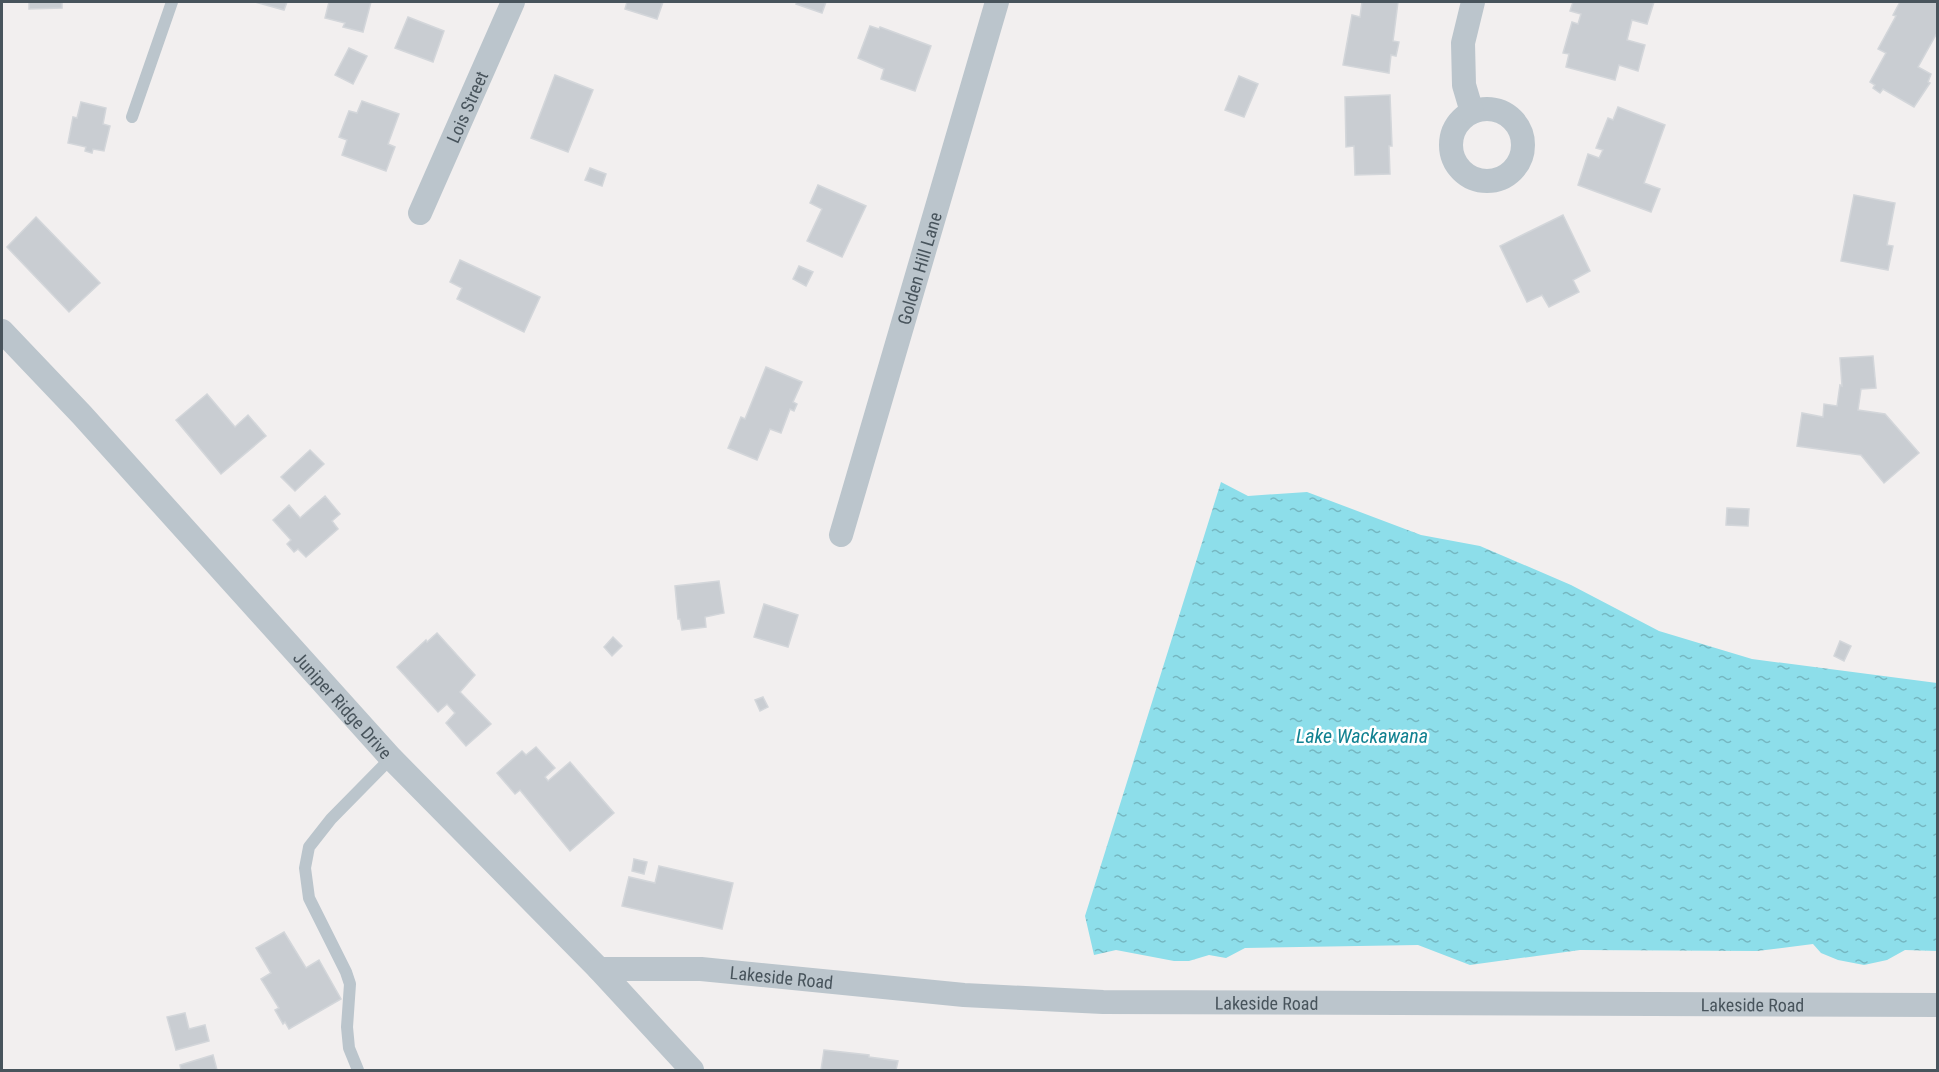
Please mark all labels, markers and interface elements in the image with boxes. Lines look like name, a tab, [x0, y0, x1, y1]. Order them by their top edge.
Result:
street label: Lois Street	[442, 68, 492, 146]
street label: Golden Hill Lane	[893, 210, 945, 327]
street label: Juniper Ridge Drive	[289, 647, 397, 763]
water label: Lake Wackawana	[1296, 724, 1428, 748]
street label: Lakeside Road	[729, 961, 834, 993]
street label: Lakeside Road	[1215, 992, 1318, 1013]
street label: Lakeside Road	[1701, 994, 1804, 1015]

